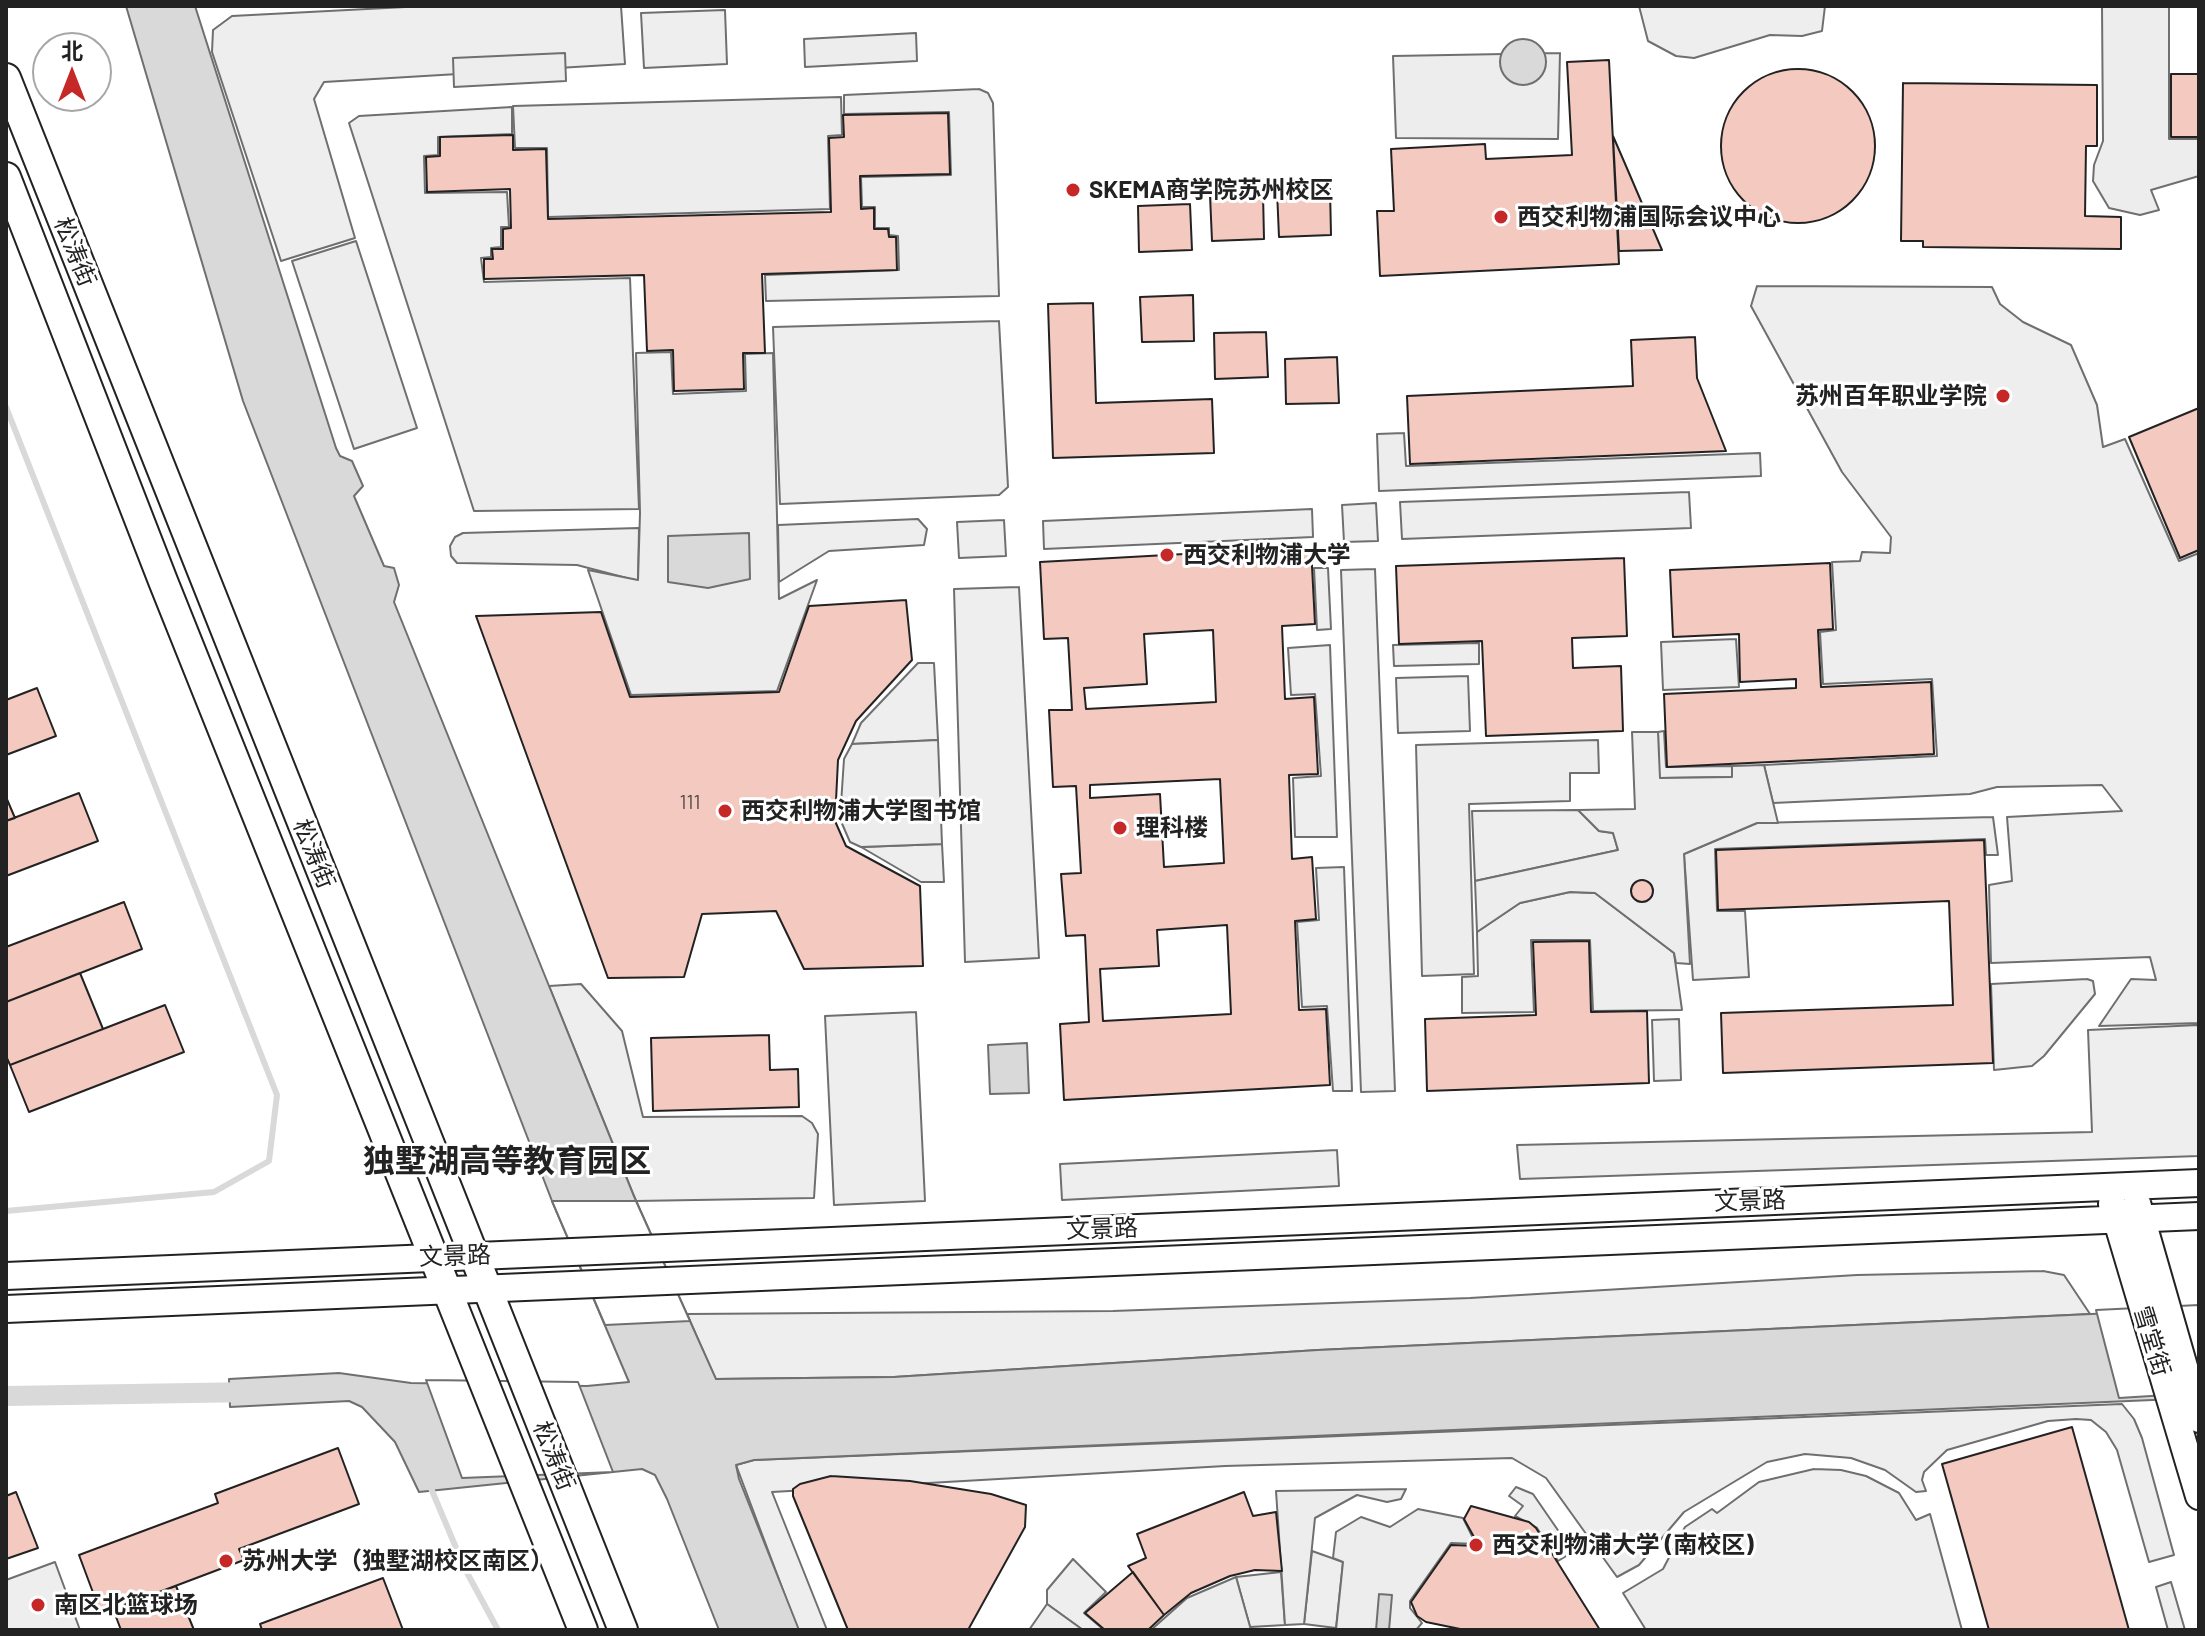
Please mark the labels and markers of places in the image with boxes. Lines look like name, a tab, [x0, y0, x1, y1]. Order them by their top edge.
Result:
place label: SKEMA商学院苏州校区	[1089, 176, 1334, 204]
marker: SKEMA商学院苏州校区	[1064, 181, 1082, 199]
place label: 西交利物浦国际会议中心	[1517, 203, 1781, 231]
marker: 西交利物浦国际会议中心	[1492, 208, 1510, 226]
place label: 苏州百年职业学院	[1795, 382, 1987, 410]
marker: 苏州百年职业学院	[1994, 387, 2012, 405]
place label: 西交利物浦大学	[1183, 541, 1351, 569]
marker: 西交利物浦大学	[1158, 546, 1176, 564]
place label: 西交利物浦大学图书馆	[741, 797, 981, 825]
marker: 西交利物浦大学图书馆	[716, 802, 734, 820]
place label: 理科楼	[1136, 814, 1208, 842]
marker: 理科楼	[1111, 819, 1129, 837]
place label: 西交利物浦大学 (南校区)	[1492, 1531, 1753, 1559]
marker: 西交利物浦大学 (南校区)	[1467, 1536, 1485, 1554]
place label: 苏州大学（独墅湖校区南区）	[242, 1547, 554, 1575]
marker: 苏州大学（独墅湖校区南区）	[217, 1552, 235, 1570]
place label: 南区北篮球场	[54, 1591, 198, 1619]
marker: 南区北篮球场	[29, 1596, 47, 1614]

